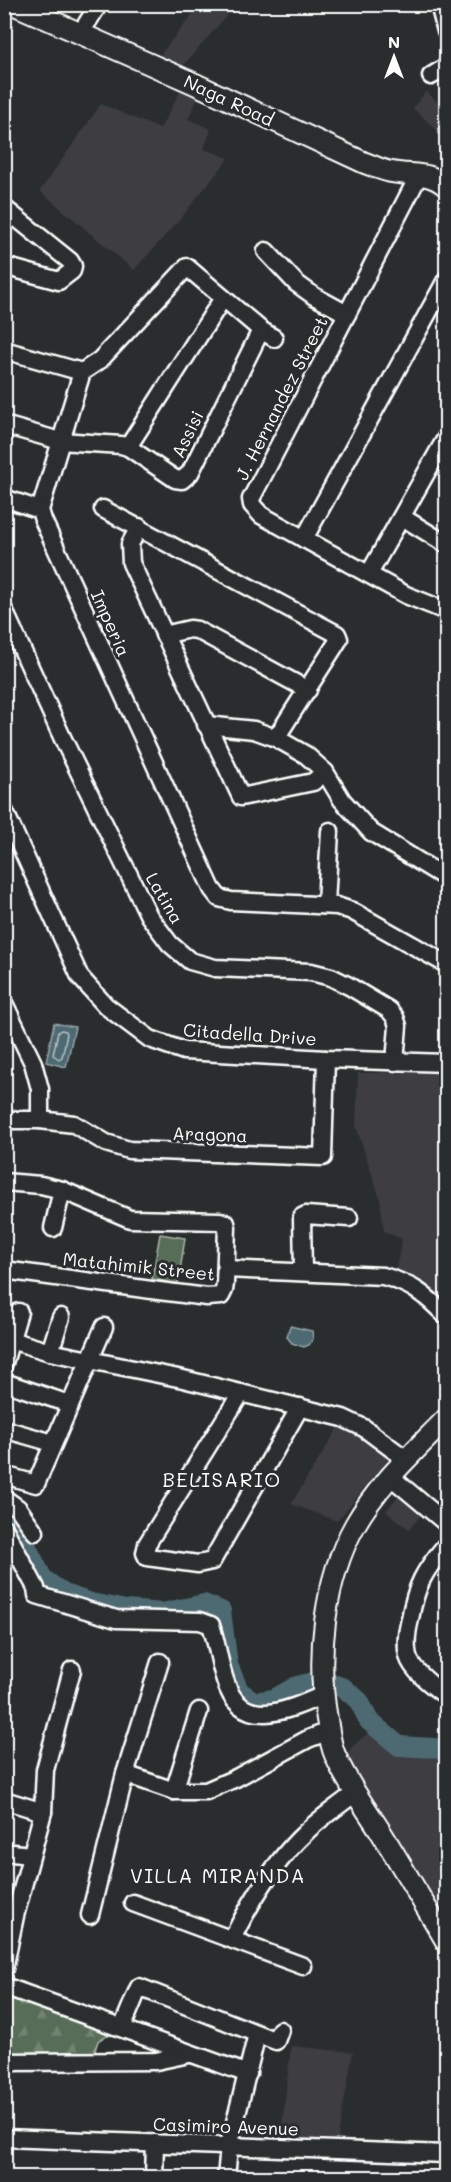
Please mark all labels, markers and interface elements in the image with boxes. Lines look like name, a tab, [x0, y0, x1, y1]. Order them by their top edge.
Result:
north arrow	[364, 27, 424, 87]
text: N	[388, 31, 400, 52]
street label: Naga Road	[180, 69, 278, 131]
street label: J. Hernandez Street	[229, 312, 333, 484]
street label: Assisi	[165, 406, 209, 462]
street label: Imperia	[86, 586, 136, 660]
street label: Latina	[141, 868, 189, 928]
street label: Citadella Drive	[183, 1017, 317, 1051]
street label: Aragona	[172, 1121, 248, 1147]
street label: Matahimik Street	[62, 1246, 216, 1286]
district label: BELISARIO	[162, 1466, 282, 1492]
district label: VILLA MIRANDA	[130, 1862, 306, 1888]
street label: Casimiro Avenue	[153, 2111, 299, 2141]

